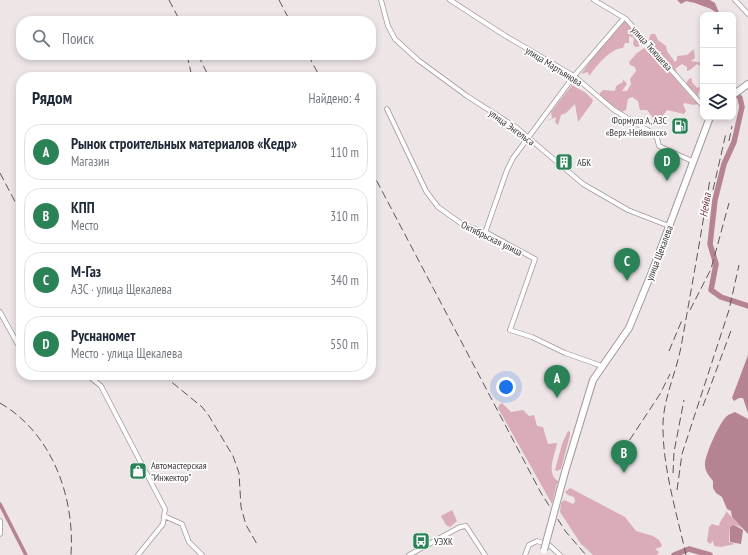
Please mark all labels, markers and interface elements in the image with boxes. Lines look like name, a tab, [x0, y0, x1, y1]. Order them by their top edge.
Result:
map controls	[700, 12, 736, 120]
button: +	[700, 12, 736, 48]
search box	[16, 16, 376, 60]
street label: улица Тююшева	[628, 23, 675, 73]
icon: search	[30, 27, 52, 49]
text: Поиск	[62, 29, 94, 48]
street label: улица Мартьянова	[523, 44, 585, 89]
button: −	[700, 48, 736, 84]
button: layers	[700, 84, 736, 120]
text: Рядом	[32, 87, 72, 109]
text: Найдено: 4	[309, 90, 360, 107]
street label: улица Энгельса	[486, 106, 537, 148]
place label: Формула А, АЗС «Верх-Нейвинск»	[605, 114, 667, 139]
fuel station icon: Формула А, АЗС «Верх-Нейвинск»	[670, 116, 690, 136]
text: Рынок строительных материалов «Кедр»	[71, 134, 297, 153]
text: A	[43, 144, 49, 161]
text: 110 m	[330, 144, 359, 161]
pin: D	[654, 148, 680, 181]
building icon: АБК	[554, 152, 574, 172]
text: Магазин	[71, 153, 109, 170]
place label: АБК	[577, 156, 591, 169]
water label: Нейва	[696, 191, 714, 218]
text: КПП	[71, 198, 95, 217]
text: B	[43, 208, 49, 225]
text: 310 m	[330, 208, 359, 225]
text: Место	[71, 217, 99, 234]
street label: Октябрьская улица	[459, 218, 525, 259]
street label: улица Щекалева	[643, 224, 676, 283]
pin: C	[614, 248, 640, 281]
text: М-Газ	[71, 262, 101, 281]
text: C	[43, 272, 49, 289]
text: 340 m	[330, 272, 359, 289]
text: АЗС · улица Щекалева	[71, 281, 172, 298]
text: Руснаномет	[71, 326, 135, 345]
text: D	[43, 336, 49, 353]
text: 550 m	[330, 336, 359, 353]
text: Место · улица Щекалева	[71, 345, 182, 362]
pin: A	[544, 365, 570, 398]
your location	[496, 377, 516, 397]
pin: B	[611, 440, 637, 473]
place label: Автомастерская "Инжектор"	[151, 459, 207, 484]
shop icon: Автомастерская "Инжектор"	[128, 461, 148, 481]
bus stop icon: УЭХК	[411, 531, 431, 551]
place label: УЭХК	[434, 535, 453, 548]

